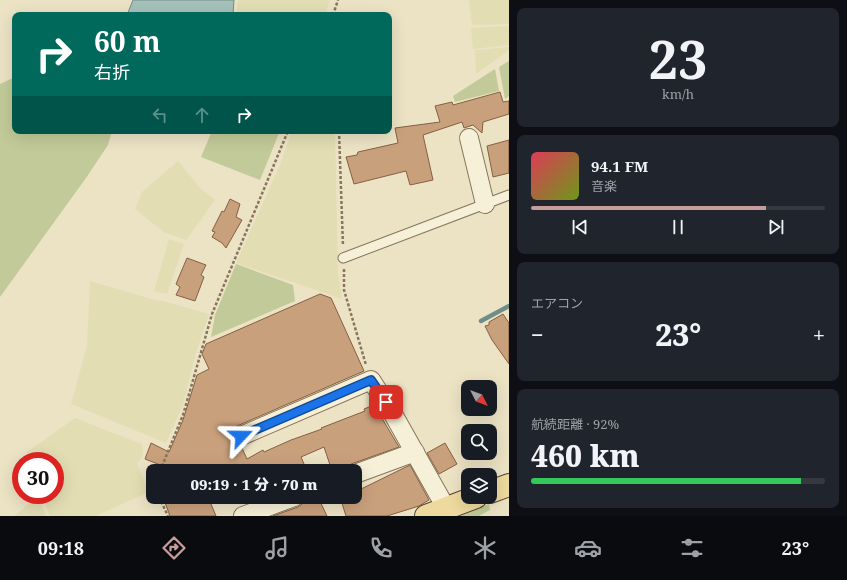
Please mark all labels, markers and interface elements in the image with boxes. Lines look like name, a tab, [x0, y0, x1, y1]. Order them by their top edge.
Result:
text: 60 m	[94, 22, 161, 60]
text: 23	[649, 23, 707, 94]
icon: right	[28, 28, 80, 80]
text: 右折	[94, 60, 130, 84]
text: km/h	[662, 85, 694, 103]
icon: left	[149, 104, 171, 126]
icon: ahead	[191, 104, 213, 126]
icon: right	[233, 104, 255, 126]
text: 94.1 FM	[591, 156, 648, 176]
text: 音楽	[591, 177, 617, 195]
icon: previous	[569, 216, 591, 238]
icon: pause	[667, 216, 689, 238]
icon: next	[765, 216, 787, 238]
text: エアコン	[531, 294, 583, 312]
text: 23°	[655, 314, 701, 355]
text: −	[531, 319, 544, 349]
text: +	[813, 319, 825, 349]
north arrow	[461, 380, 497, 416]
map controls	[461, 380, 497, 504]
pin	[369, 385, 403, 419]
icon: arrive	[375, 391, 397, 413]
position arrow	[220, 415, 262, 457]
text: 航続距離 · 92%	[531, 415, 619, 433]
button: search	[461, 424, 497, 460]
text: 460 km	[531, 435, 640, 476]
speed limit sign: 30	[12, 452, 64, 504]
button: layers	[461, 468, 497, 504]
text: 09:19 · 1 分 · 70 m	[190, 474, 318, 494]
icon: directions	[160, 534, 188, 562]
icon: music	[263, 534, 291, 562]
icon: phone	[367, 534, 395, 562]
icon: climate	[471, 534, 499, 562]
icon: car	[574, 534, 602, 562]
icon: filters	[678, 534, 706, 562]
text: 09:18	[38, 536, 84, 560]
text: 23°	[782, 536, 809, 560]

